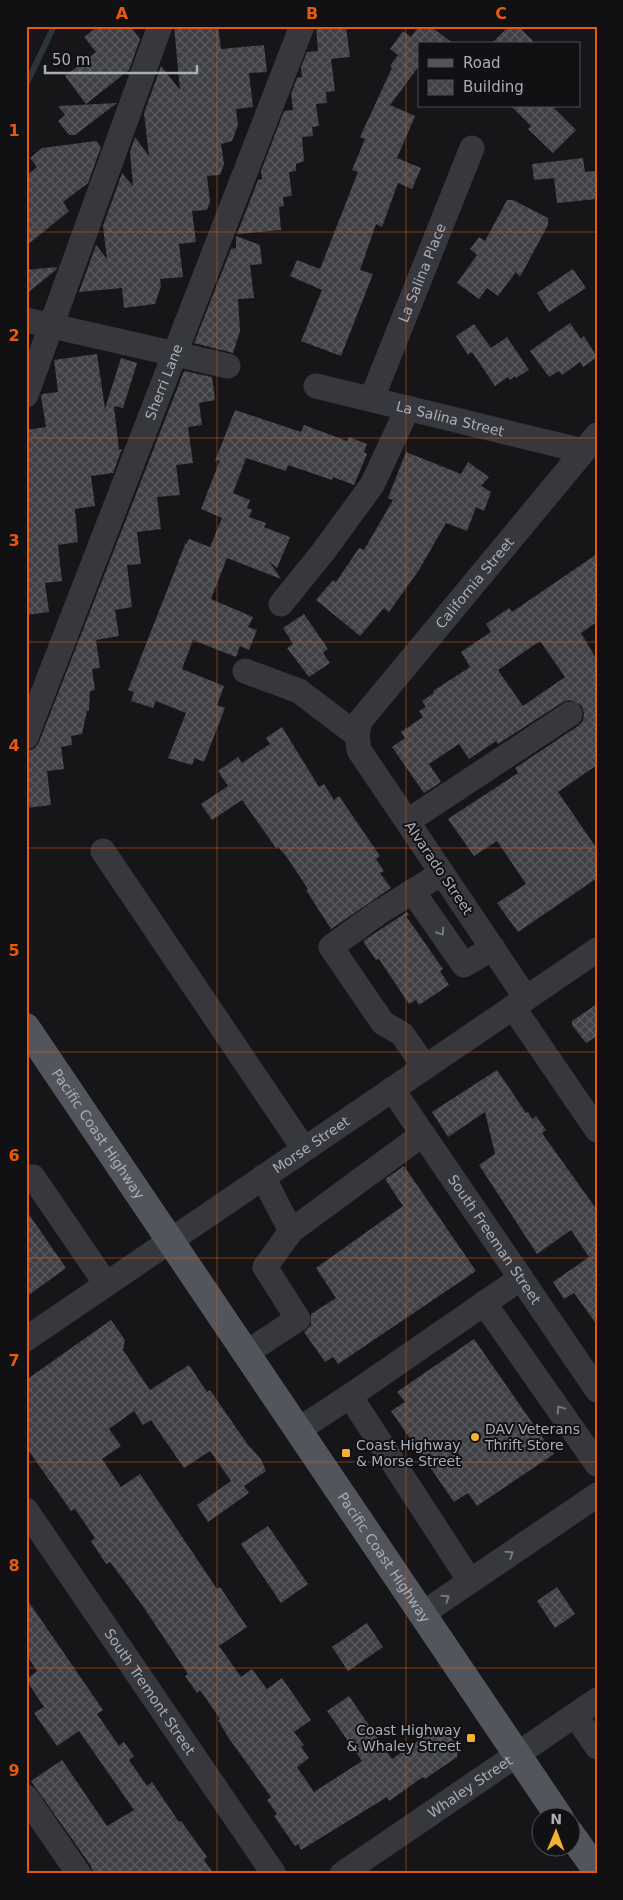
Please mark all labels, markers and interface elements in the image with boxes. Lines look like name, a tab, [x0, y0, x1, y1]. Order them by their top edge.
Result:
text: A	[116, 4, 129, 23]
text: B	[306, 4, 318, 23]
text: C	[495, 4, 507, 23]
scale bar	[45, 42, 198, 74]
legend	[418, 42, 580, 108]
text: 50 m	[52, 51, 90, 69]
text: Road	[463, 54, 501, 72]
text: Building	[463, 78, 524, 96]
text: 1	[8, 121, 20, 140]
street label: La Salina Place	[395, 221, 449, 325]
text: 2	[8, 326, 20, 345]
street label: Sherri Lane	[142, 342, 186, 422]
street label: La Salina Street	[394, 398, 506, 440]
text: 3	[8, 531, 20, 550]
street label: California Street	[432, 534, 517, 632]
text: 4	[8, 736, 20, 755]
street label: Alvarado Street	[402, 818, 476, 918]
one-way arrow	[435, 927, 444, 936]
text: 5	[8, 941, 20, 960]
street label: Pacific Coast Highway	[49, 1066, 148, 1202]
street label: Morse Street	[270, 1113, 353, 1177]
text: 6	[8, 1146, 20, 1165]
street label: South Freeman Street	[445, 1172, 544, 1308]
text: 7	[8, 1351, 20, 1370]
one-way arrow	[557, 1405, 566, 1414]
place label: DAV Veterans Thrift Store	[484, 1421, 580, 1453]
marker: DAV Veterans Thrift Store	[469, 1431, 481, 1443]
place label: Coast Highway & Morse Street	[356, 1437, 461, 1469]
marker: Coast Highway & Morse Street	[340, 1447, 352, 1459]
street label: Pacific Coast Highway	[334, 1489, 434, 1626]
one-way arrow	[504, 1551, 514, 1560]
text: 8	[8, 1556, 20, 1575]
one-way arrow	[440, 1595, 450, 1604]
street label: South Tremont Street	[101, 1626, 199, 1758]
place label: Coast Highway & Whaley Street	[347, 1722, 461, 1754]
marker: Coast Highway & Whaley Street	[465, 1732, 477, 1744]
street label: Whaley Street	[425, 1752, 516, 1821]
text: 9	[8, 1761, 20, 1780]
north arrow	[530, 1808, 580, 1858]
text: N	[550, 1811, 562, 1827]

